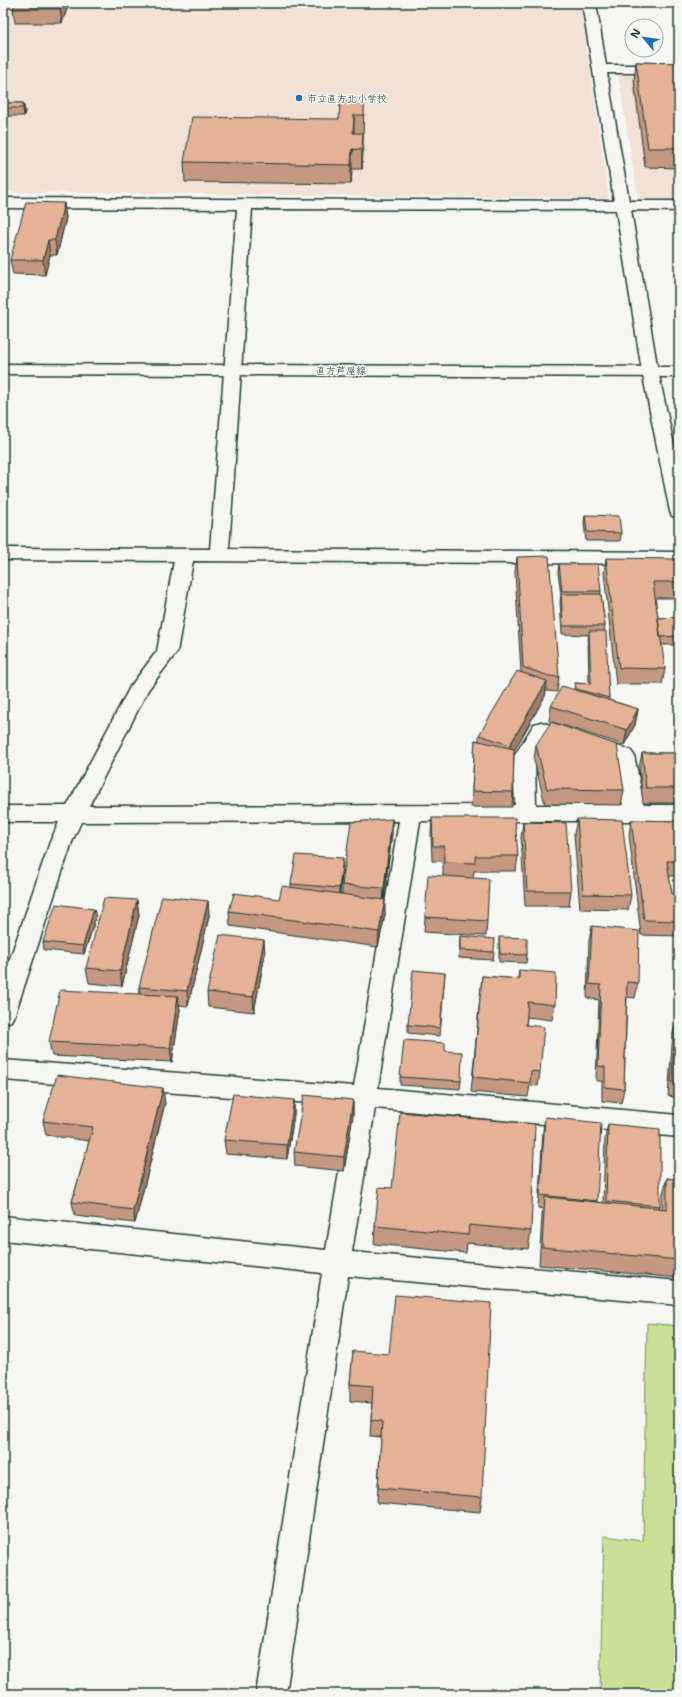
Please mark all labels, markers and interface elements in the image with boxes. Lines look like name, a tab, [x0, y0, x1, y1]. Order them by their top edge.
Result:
north arrow	[624, 18, 664, 58]
text: N	[627, 26, 645, 41]
place label: 市立直方北小学校	[307, 92, 387, 105]
marker: 市立直方北小学校	[294, 93, 304, 103]
street label: 直方芦屋線	[316, 364, 366, 377]

